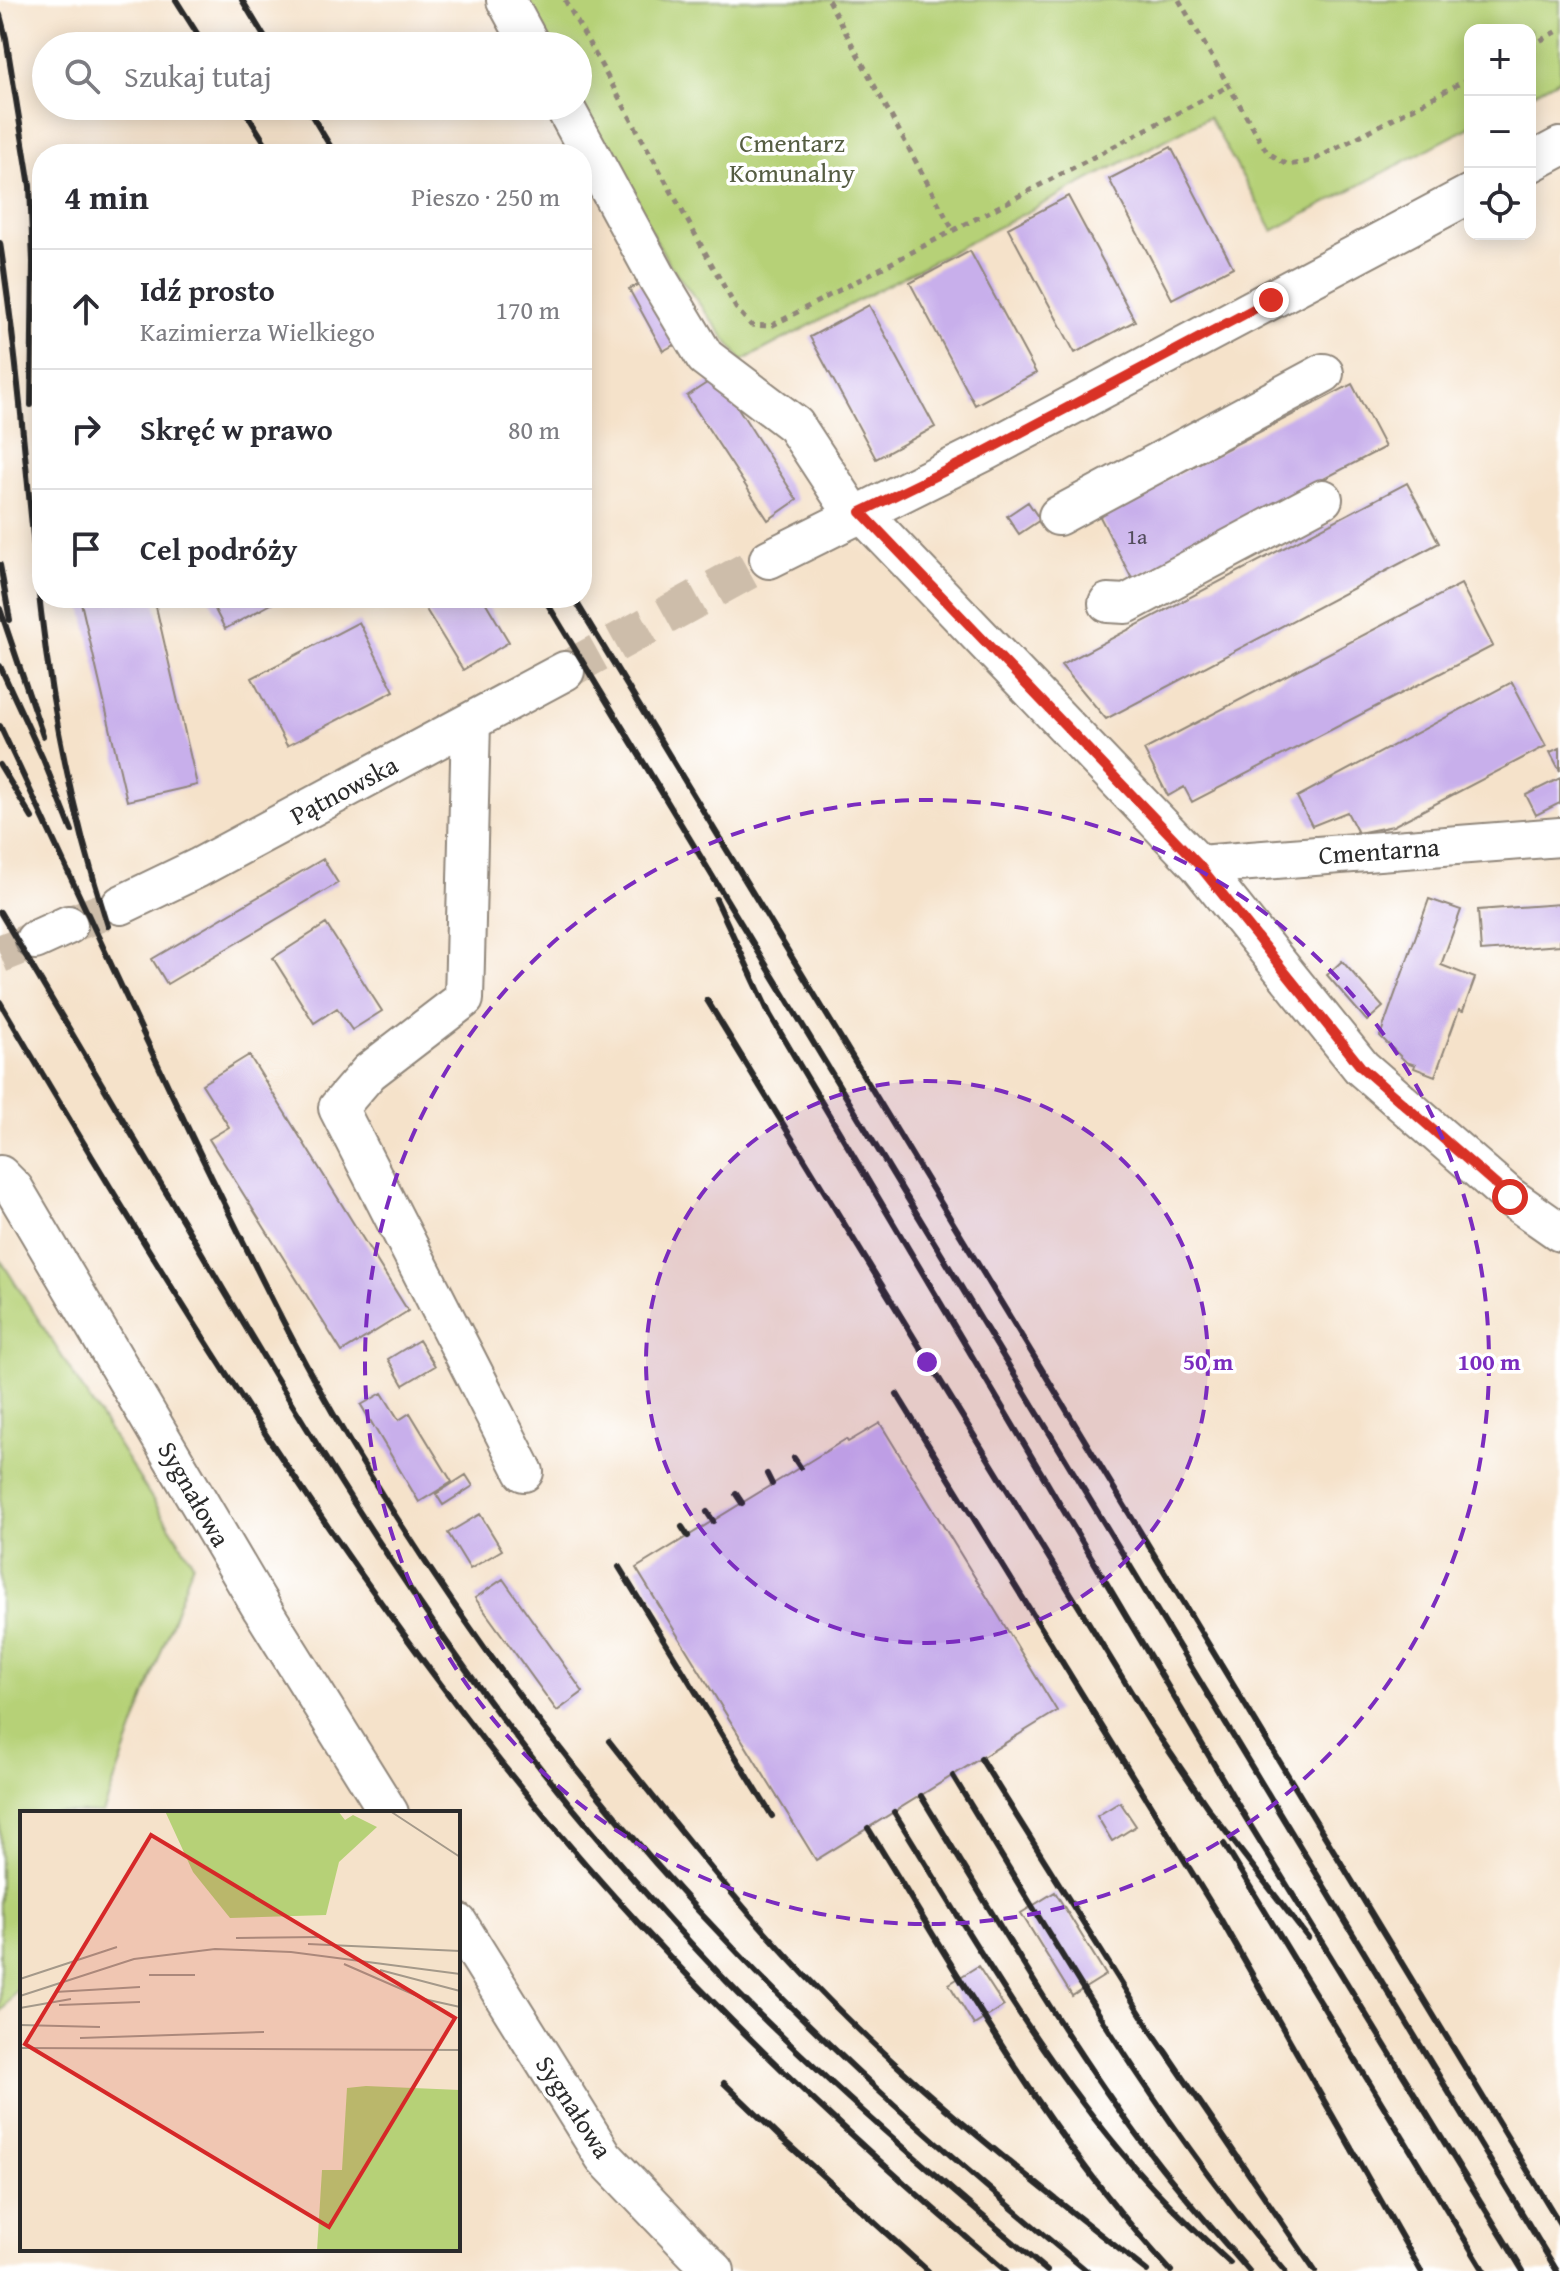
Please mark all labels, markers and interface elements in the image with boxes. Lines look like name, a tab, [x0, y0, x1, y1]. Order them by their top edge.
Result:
map controls	[1464, 24, 1536, 240]
button: +	[1464, 24, 1536, 96]
search box	[32, 32, 592, 120]
icon: search	[60, 54, 104, 98]
text: Szukaj tutaj	[124, 54, 272, 98]
button: −	[1464, 96, 1536, 168]
park label: Cmentarz Komunalny	[729, 123, 855, 192]
button: locate	[1464, 168, 1536, 240]
text: 4 min	[64, 172, 149, 221]
text: Pieszo · 250 m	[411, 177, 560, 216]
text: Idź prosto	[140, 268, 275, 312]
route end	[1253, 282, 1289, 318]
icon: ahead	[64, 287, 108, 331]
text: 170 m	[495, 290, 560, 329]
text: Kazimierza Wielkiego	[140, 312, 375, 351]
icon: right	[64, 407, 108, 451]
text: Skręć w prawo	[140, 407, 333, 451]
text: 80 m	[508, 410, 560, 449]
house number: 1a	[1127, 520, 1148, 552]
icon: arrive	[64, 527, 108, 571]
text: Cel podróży	[140, 527, 297, 571]
street label: Pątnowska	[283, 745, 405, 834]
street label: Cmentarna	[1317, 827, 1442, 874]
route start	[1492, 1179, 1528, 1215]
text: 50 m	[1183, 1344, 1234, 1379]
text: 100 m	[1457, 1344, 1521, 1379]
centre of rings	[913, 1348, 941, 1376]
street label: Sygnałowa	[148, 1434, 241, 1554]
inset map	[20, 1811, 460, 2251]
street label: Sygnałowa	[526, 2047, 623, 2167]

